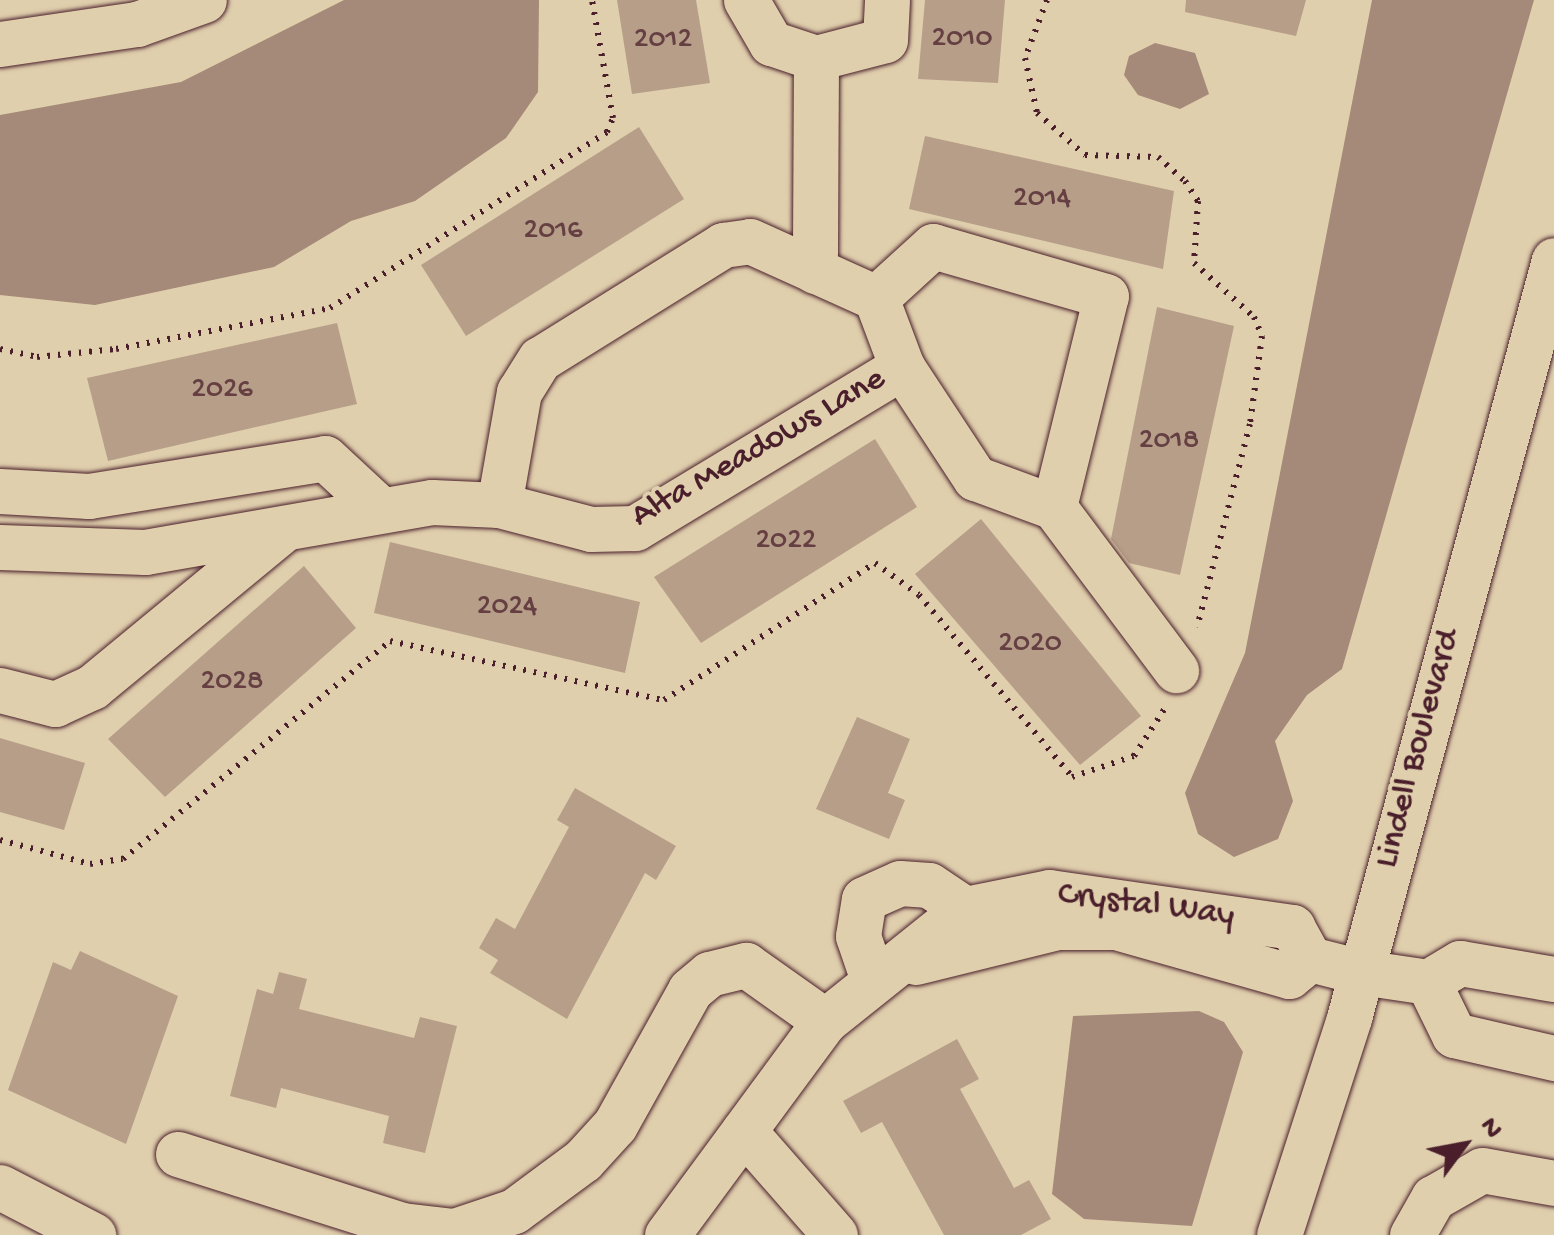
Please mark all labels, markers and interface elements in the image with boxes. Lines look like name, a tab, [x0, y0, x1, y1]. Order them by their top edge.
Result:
house number: 2010	[932, 22, 992, 58]
house number: 2012	[634, 23, 692, 59]
house number: 2014	[1013, 182, 1071, 218]
house number: 2016	[523, 214, 583, 250]
street label: Alta Meadows Lane	[625, 359, 893, 539]
house number: 2026	[191, 373, 253, 409]
house number: 2018	[1139, 424, 1199, 460]
house number: 2022	[755, 524, 817, 560]
house number: 2024	[477, 590, 537, 626]
street label: Lindell Boulevard	[1367, 625, 1471, 873]
house number: 2020	[998, 627, 1062, 663]
house number: 2028	[201, 665, 263, 701]
street label: Crystal Way	[1055, 874, 1237, 938]
north arrow	[1414, 1095, 1514, 1195]
text: N	[1471, 1112, 1509, 1145]

